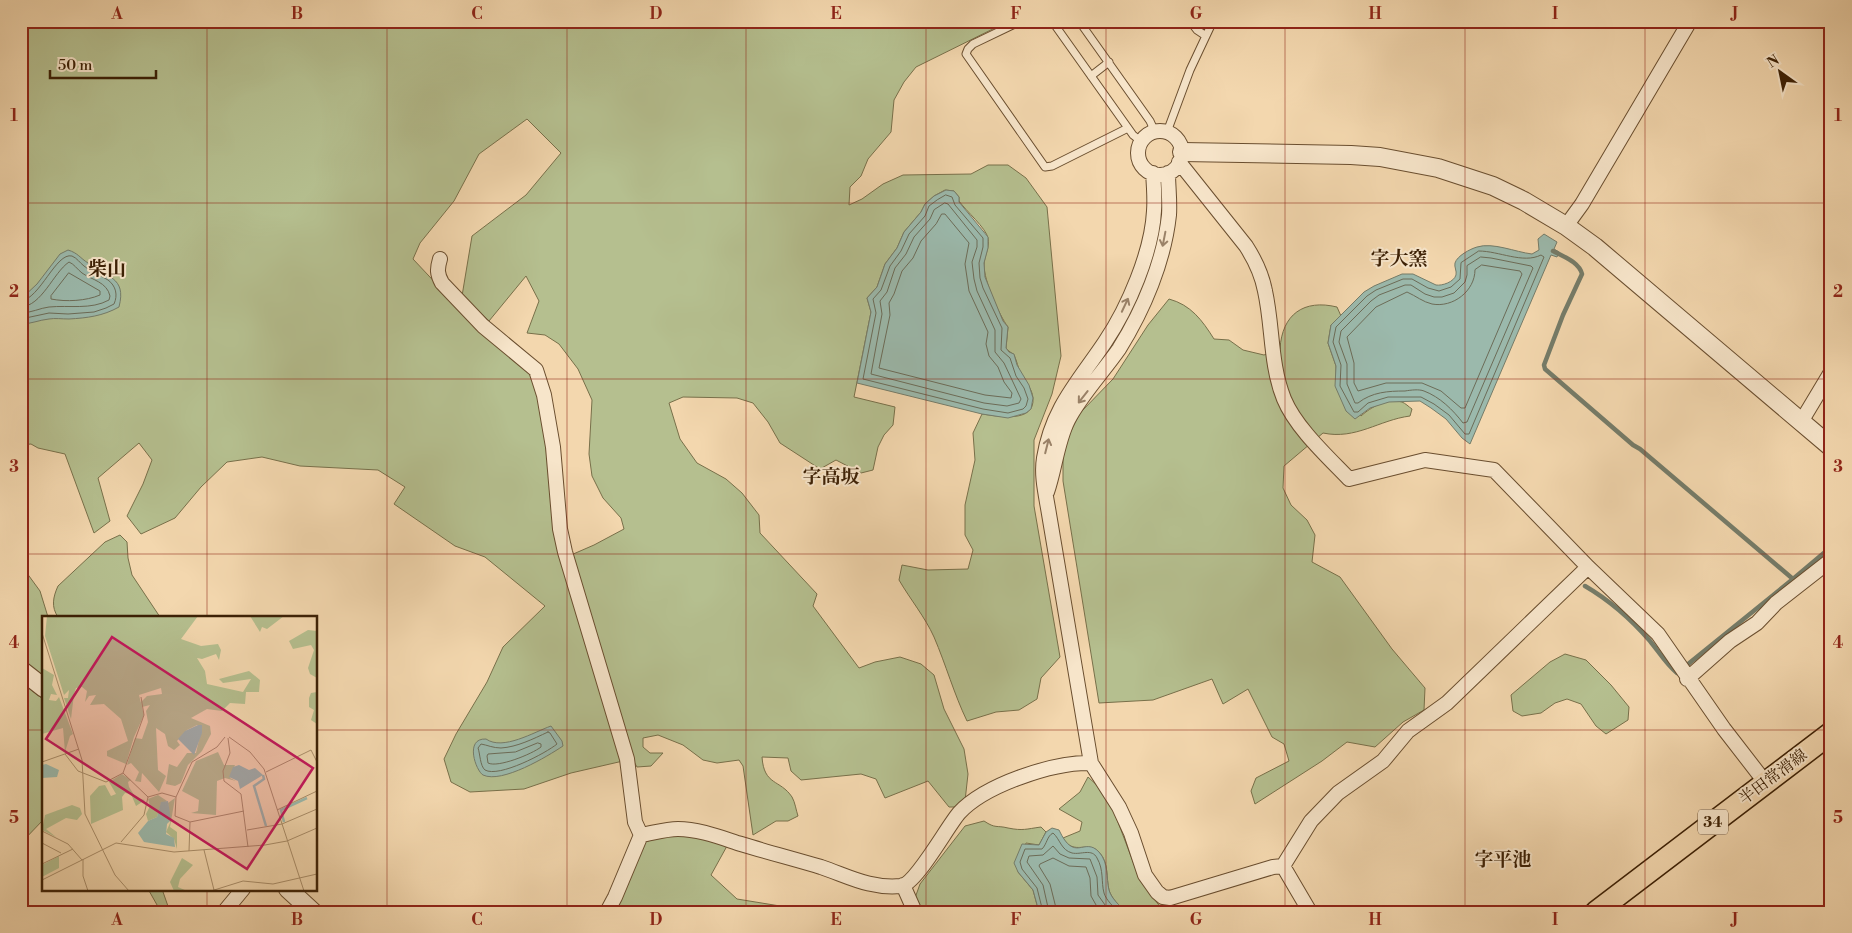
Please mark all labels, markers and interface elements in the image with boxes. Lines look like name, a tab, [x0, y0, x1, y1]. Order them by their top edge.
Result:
text: A	[110, 4, 123, 24]
text: B	[291, 4, 303, 24]
text: C	[471, 4, 483, 24]
text: D	[650, 4, 663, 24]
text: E	[830, 4, 842, 24]
text: F	[1010, 4, 1022, 24]
text: G	[1190, 4, 1203, 24]
text: H	[1368, 4, 1382, 24]
text: I	[1552, 4, 1558, 24]
text: J	[1730, 4, 1738, 24]
scale bar	[50, 48, 156, 80]
north arrow	[1754, 48, 1804, 98]
text: N	[1764, 51, 1783, 73]
text: 50 m	[58, 56, 92, 75]
text: 1	[10, 106, 18, 126]
text: 1	[1834, 106, 1842, 126]
one-way arrow	[1159, 230, 1169, 246]
district label: 字大窯	[1370, 247, 1428, 271]
district label: 柴山	[88, 257, 126, 281]
text: 2	[9, 282, 19, 302]
text: 2	[1833, 282, 1843, 302]
one-way arrow	[1120, 298, 1130, 313]
one-way arrow	[1078, 390, 1089, 403]
one-way arrow	[1042, 439, 1052, 455]
text: 3	[9, 457, 19, 477]
text: 3	[1833, 457, 1843, 477]
district label: 字高坂	[802, 465, 860, 489]
inset map	[42, 616, 318, 890]
text: 4	[9, 633, 20, 653]
text: 4	[1833, 633, 1844, 653]
street label: 半田常滑線	[1735, 745, 1811, 809]
text: 5	[9, 808, 19, 828]
text: 5	[1833, 808, 1843, 828]
road number: 34	[1698, 810, 1728, 834]
district label: 字平池	[1474, 848, 1532, 872]
text: A	[110, 910, 123, 930]
text: B	[291, 910, 303, 930]
text: C	[471, 910, 483, 930]
text: D	[650, 910, 663, 930]
text: E	[830, 910, 842, 930]
text: F	[1010, 910, 1022, 930]
text: G	[1190, 910, 1203, 930]
text: H	[1368, 910, 1382, 930]
text: I	[1552, 910, 1558, 930]
text: J	[1730, 910, 1738, 930]

